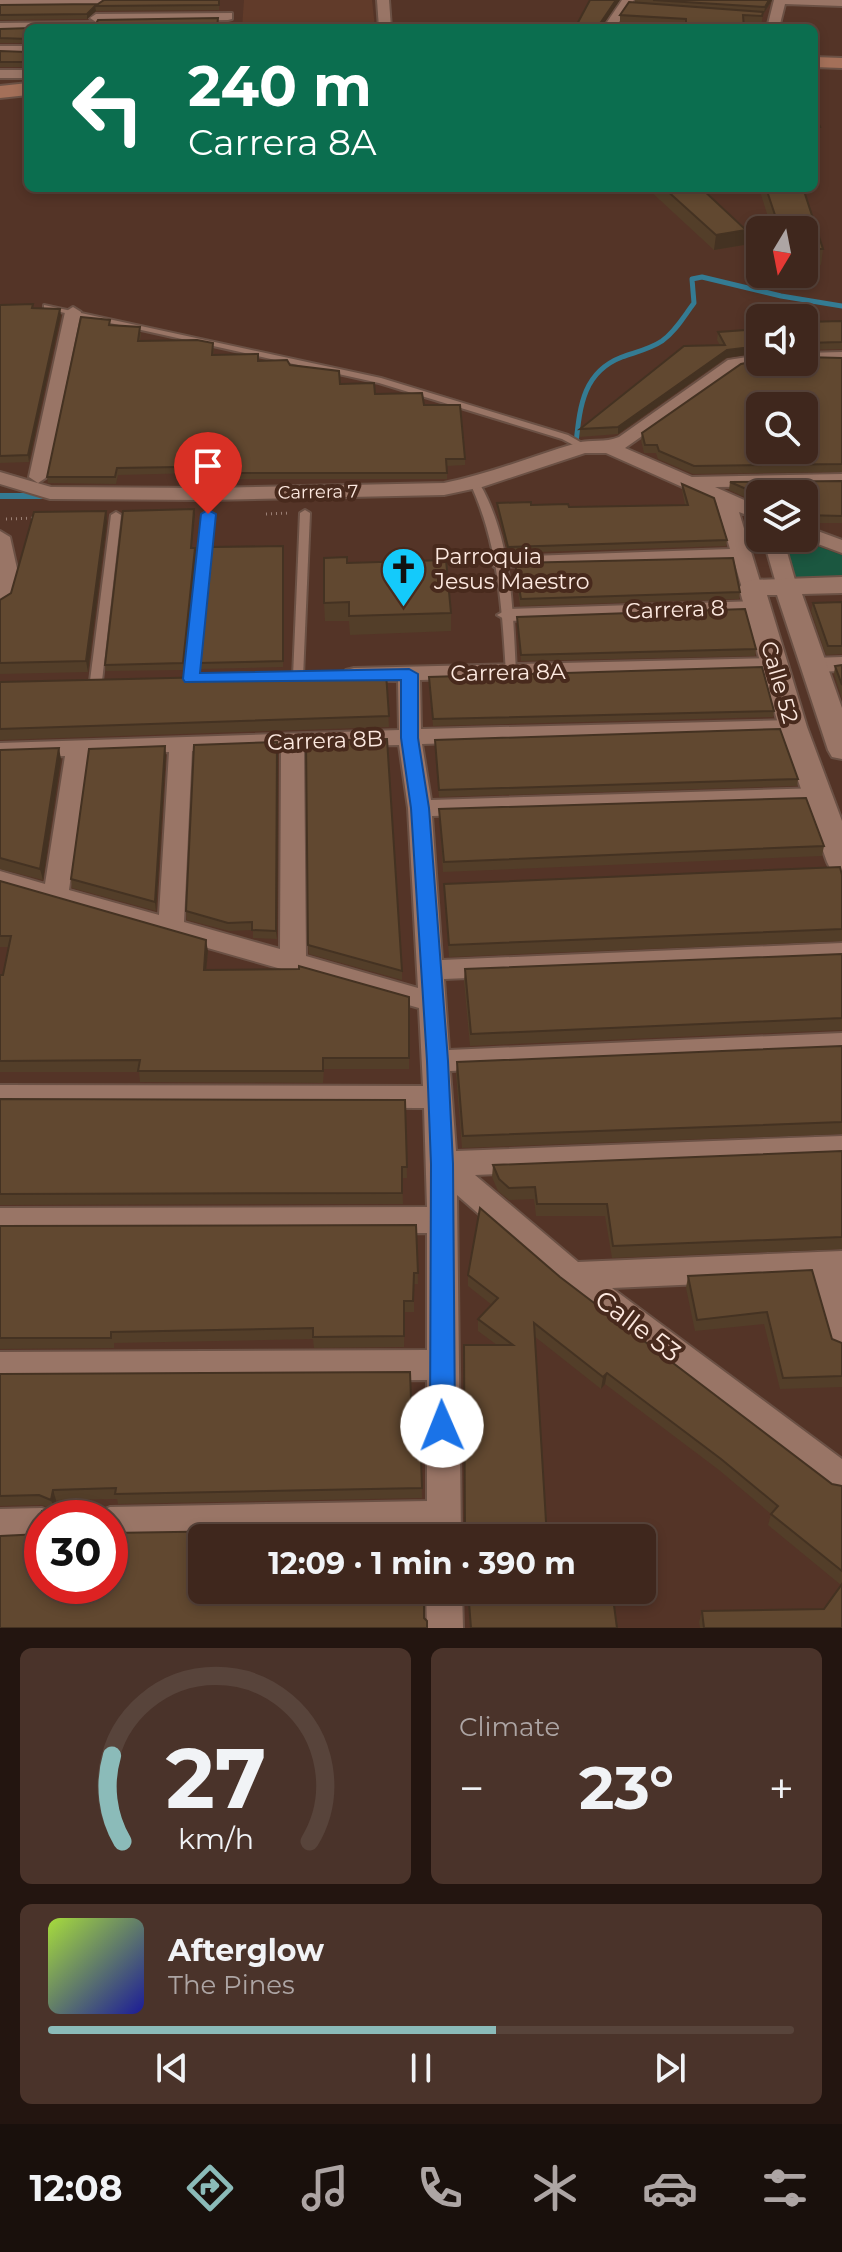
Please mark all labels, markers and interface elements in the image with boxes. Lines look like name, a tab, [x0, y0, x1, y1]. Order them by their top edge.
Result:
text: 240 m	[188, 52, 372, 120]
icon: left	[56, 56, 160, 160]
text: Carrera 8A	[188, 120, 377, 164]
north arrow	[746, 216, 818, 288]
map controls	[746, 216, 818, 552]
button: sound	[746, 304, 818, 376]
button: search	[746, 392, 818, 464]
pin	[174, 432, 242, 514]
icon: arrive	[186, 444, 230, 488]
street label: Carrera 7	[278, 480, 358, 504]
button: layers	[746, 480, 818, 552]
place label: Parroquia Jesus Maestro	[433, 543, 590, 595]
church icon: Parroquia Jesus Maestro	[379, 545, 427, 608]
street label: Carrera 8	[625, 594, 725, 625]
street label: Calle 52	[755, 638, 804, 726]
street label: Carrera 8A	[450, 658, 566, 687]
street label: Carrera 8B	[266, 725, 384, 756]
street label: Calle 53	[589, 1283, 687, 1369]
position arrow	[400, 1384, 484, 1468]
speed limit sign: 30	[24, 1500, 128, 1604]
text: 12:09 · 1 min · 390 m	[268, 1545, 576, 1582]
text: Climate	[459, 1711, 560, 1743]
text: 27	[165, 1727, 266, 1829]
text: 23°	[579, 1751, 674, 1824]
text: −	[459, 1761, 484, 1815]
text: +	[769, 1761, 794, 1815]
text: km/h	[177, 1821, 254, 1856]
text: Afterglow	[168, 1932, 324, 1969]
text: The Pines	[168, 1969, 295, 2001]
icon: previous	[150, 2046, 194, 2090]
icon: pause	[399, 2046, 443, 2090]
icon: next	[648, 2046, 692, 2090]
icon: directions	[182, 2160, 238, 2216]
icon: music	[297, 2160, 353, 2216]
icon: phone	[412, 2160, 468, 2216]
icon: climate	[527, 2160, 583, 2216]
icon: car	[642, 2160, 698, 2216]
icon: filters	[757, 2160, 813, 2216]
text: 12:08	[30, 2166, 123, 2210]

